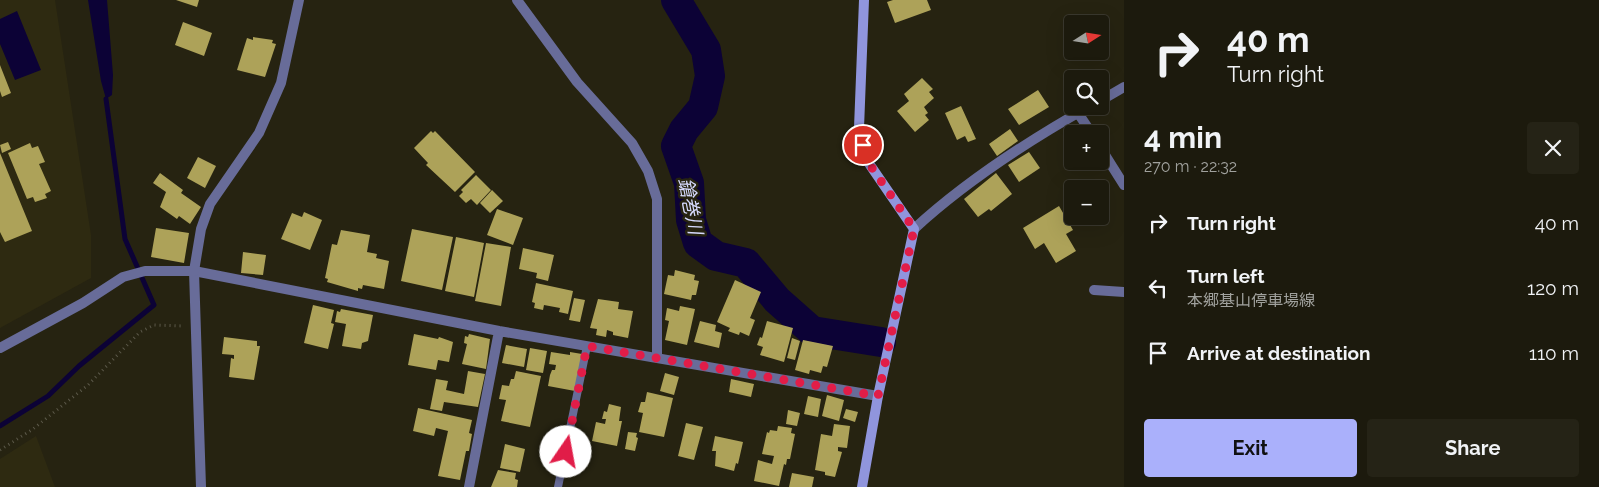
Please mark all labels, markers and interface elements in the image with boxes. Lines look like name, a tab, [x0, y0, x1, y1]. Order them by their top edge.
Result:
north arrow	[1064, 15, 1109, 60]
map controls	[1064, 15, 1109, 225]
text: 40 m	[1227, 19, 1309, 60]
icon: right	[1144, 20, 1209, 85]
text: Turn right	[1227, 61, 1324, 87]
button: search	[1064, 70, 1109, 115]
text: 4 min	[1144, 120, 1222, 155]
button: close	[1527, 122, 1579, 174]
pin	[842, 124, 884, 166]
button: +	[1064, 125, 1109, 170]
icon: arrive	[849, 131, 877, 159]
text: 270 m · 22:32	[1144, 157, 1237, 176]
water label: 鎗巻川	[675, 176, 708, 238]
button: −	[1064, 180, 1109, 225]
icon: right	[1144, 209, 1172, 237]
text: Turn right	[1187, 212, 1276, 234]
text: 40 m	[1535, 212, 1579, 234]
text: Turn left	[1187, 265, 1264, 287]
icon: left	[1144, 274, 1172, 302]
text: 120 m	[1527, 277, 1579, 299]
text: 本郷基山停車場線	[1187, 291, 1315, 310]
icon: arrive	[1144, 339, 1172, 367]
text: Arrive at destination	[1187, 342, 1371, 364]
text: 110 m	[1529, 342, 1579, 364]
button: Exit	[1144, 419, 1357, 477]
button: Share	[1367, 419, 1579, 477]
position arrow	[539, 425, 591, 477]

